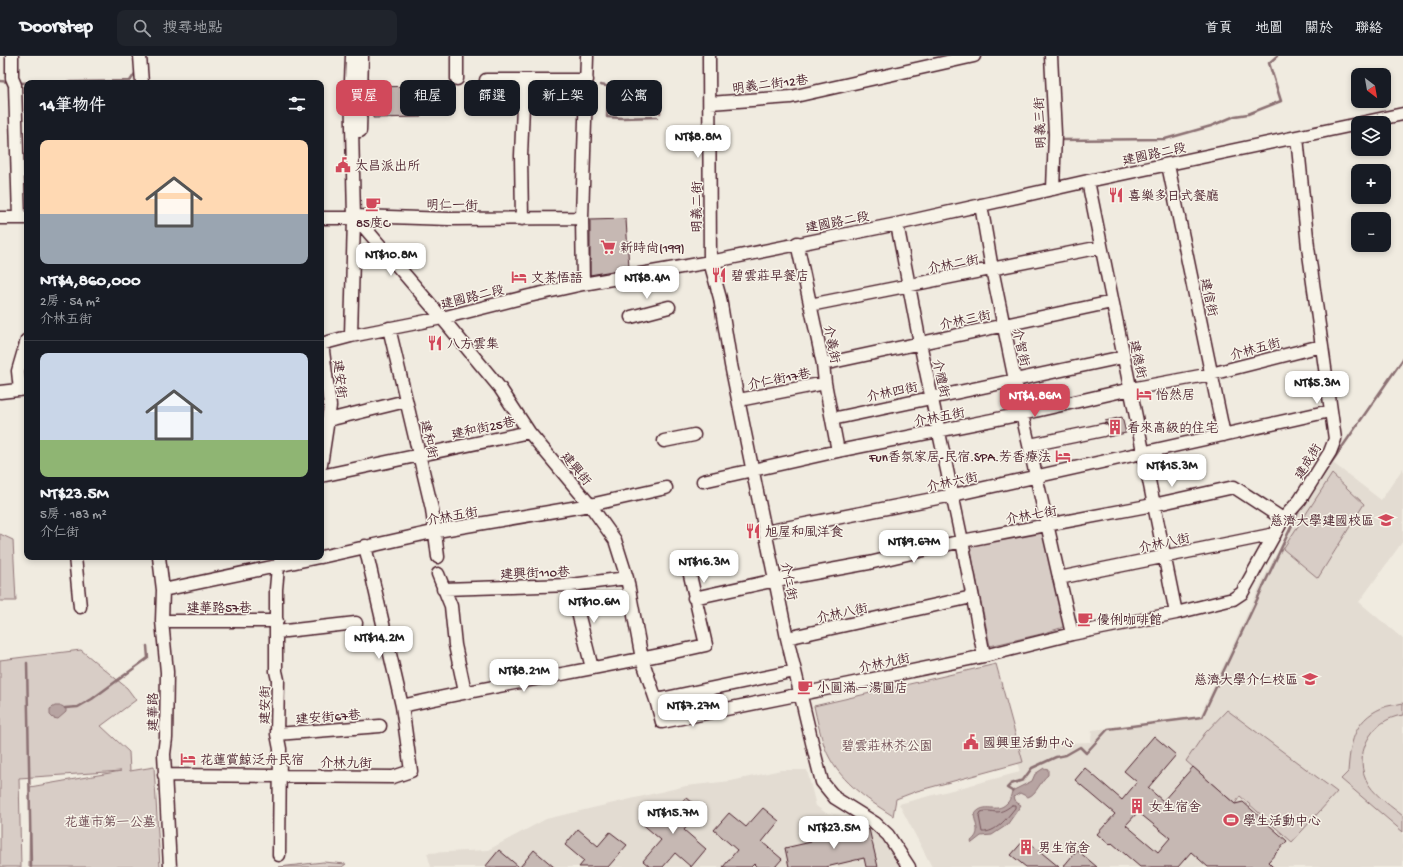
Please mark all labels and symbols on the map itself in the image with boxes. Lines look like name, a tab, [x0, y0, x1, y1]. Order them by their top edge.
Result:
north arrow	[1351, 68, 1391, 108]
street label: 明義二街12巷	[731, 72, 809, 98]
street label: 明義三街	[1032, 97, 1050, 149]
pin: NT$8.8M	[661, 125, 735, 159]
street label: 建國路二段	[1121, 140, 1188, 170]
public building icon: 太昌派出所	[334, 156, 352, 174]
place label: 太昌派出所	[355, 159, 420, 175]
street label: 明義二街	[690, 181, 706, 233]
restaurant icon: 喜樂多日式餐廳	[1107, 186, 1125, 204]
place label: 喜樂多日式餐廳	[1128, 188, 1219, 205]
cafe icon: 85度C	[364, 195, 382, 213]
street label: 明仁一街	[426, 198, 478, 214]
street label: 建國路二段	[804, 209, 871, 237]
place label: 85度C	[356, 216, 391, 232]
supermarket icon: 新時尚(199)	[599, 238, 617, 256]
place label: 新時尚(199)	[620, 241, 685, 257]
pin: NT$10.8M	[350, 243, 432, 277]
street label: 介林二街	[926, 252, 980, 278]
pin: NT$8.4M	[610, 266, 684, 300]
restaurant icon: 碧雲莊早餐店	[710, 266, 728, 284]
hotel icon: 文茶悟語	[510, 268, 528, 286]
place label: 碧雲莊早餐店	[731, 269, 809, 285]
place label: 文茶悟語	[531, 271, 583, 287]
street label: 建信街	[1196, 277, 1220, 318]
street label: 建國路二段	[439, 282, 506, 314]
street label: 介林三街	[938, 308, 993, 334]
street label: 介義街	[819, 324, 843, 365]
street label: 介智街	[1008, 327, 1032, 368]
restaurant icon: 八方雲集	[426, 334, 444, 352]
street label: 介林五街	[1228, 335, 1283, 364]
place label: 八方雲集	[447, 337, 499, 353]
street label: 建德街	[1125, 338, 1150, 380]
street label: 介禮街	[928, 358, 952, 399]
street label: 建安街	[329, 359, 349, 400]
street label: 介仁街17巷	[746, 366, 812, 394]
pin: NT$5.3M	[1280, 371, 1354, 405]
street label: 介林四街	[865, 380, 920, 406]
pin: NT$4.86M	[994, 384, 1076, 418]
hotel icon: 怡然居	[1135, 385, 1153, 403]
place label: 怡然居	[1156, 387, 1195, 404]
street label: 介林五街	[912, 405, 966, 431]
street label: 建和街25巷	[450, 414, 517, 444]
building icon: 看來高級的住宅	[1106, 418, 1124, 436]
street label: 建和街	[416, 419, 440, 460]
place label: 看來高級的住宅	[1127, 421, 1218, 437]
street label: 建成街	[1292, 441, 1326, 483]
hotel icon: Fun香氛家居-民宿.SPA.芳香療法	[1054, 447, 1072, 465]
street label: 建興街	[557, 449, 594, 489]
place label: Fun香氛家居-民宿.SPA.芳香療法	[868, 450, 1051, 466]
pin: NT$15.3M	[1131, 454, 1213, 488]
street label: 介林六街	[925, 470, 980, 496]
street label: 介林七街	[1004, 504, 1058, 528]
street label: 介林五街	[425, 505, 479, 529]
school or university icon: 慈濟大學建國校區	[1377, 511, 1395, 529]
place label: 慈濟大學建國校區	[1270, 513, 1374, 530]
restaurant icon: 旭屋和風洋食	[744, 522, 762, 540]
place label: 旭屋和風洋食	[765, 525, 843, 541]
pin: NT$9.67M	[873, 530, 955, 564]
street label: 介林八街	[1137, 531, 1192, 557]
pin: NT$16.3M	[663, 550, 745, 584]
street label: 介仁街	[776, 561, 800, 602]
street label: 建興街110巷	[500, 565, 570, 583]
pin: NT$10.6M	[553, 590, 635, 624]
street label: 建華路57巷	[186, 601, 252, 617]
street label: 介林八街	[815, 601, 870, 627]
cafe icon: 優俐咖啡館	[1076, 610, 1094, 628]
place label: 優俐咖啡館	[1097, 612, 1162, 629]
pin: NT$14.2M	[338, 626, 420, 660]
street label: 介林九街	[857, 651, 912, 677]
pin: NT$8.21M	[483, 659, 565, 693]
school or university icon: 慈濟大學介仁校區	[1301, 670, 1319, 688]
place label: 慈濟大學介仁校區	[1194, 672, 1298, 689]
cafe icon: 小圓滿－湯圓店	[796, 678, 814, 696]
place label: 小圓滿－湯圓店	[817, 681, 908, 697]
street label: 建安街	[258, 685, 274, 725]
street label: 建華路	[146, 692, 162, 732]
pin: NT$7.27M	[652, 694, 734, 728]
street label: 建安街67巷	[295, 708, 361, 728]
public building icon: 國興里活動中心	[962, 733, 980, 751]
place label: 國興里活動中心	[983, 736, 1074, 752]
park label: 碧雲莊林芥公園	[841, 739, 933, 755]
hotel icon: 花蓮賞鯨泛舟民宿	[179, 750, 197, 768]
place label: 花蓮賞鯨泛舟民宿	[200, 752, 304, 769]
street label: 介林九街	[320, 756, 372, 772]
building icon: 女生宿舍	[1128, 797, 1146, 815]
place label: 女生宿舍	[1149, 800, 1201, 816]
pin: NT$15.7M	[632, 801, 714, 835]
sports icon: 學生活動中心	[1222, 811, 1240, 829]
place label: 學生活動中心	[1243, 813, 1321, 830]
park label: 花蓮市第一公墓	[64, 815, 156, 831]
pin: NT$23.5M	[793, 816, 875, 850]
building icon: 男生宿舍	[1017, 838, 1035, 856]
place label: 男生宿舍	[1038, 841, 1090, 857]

